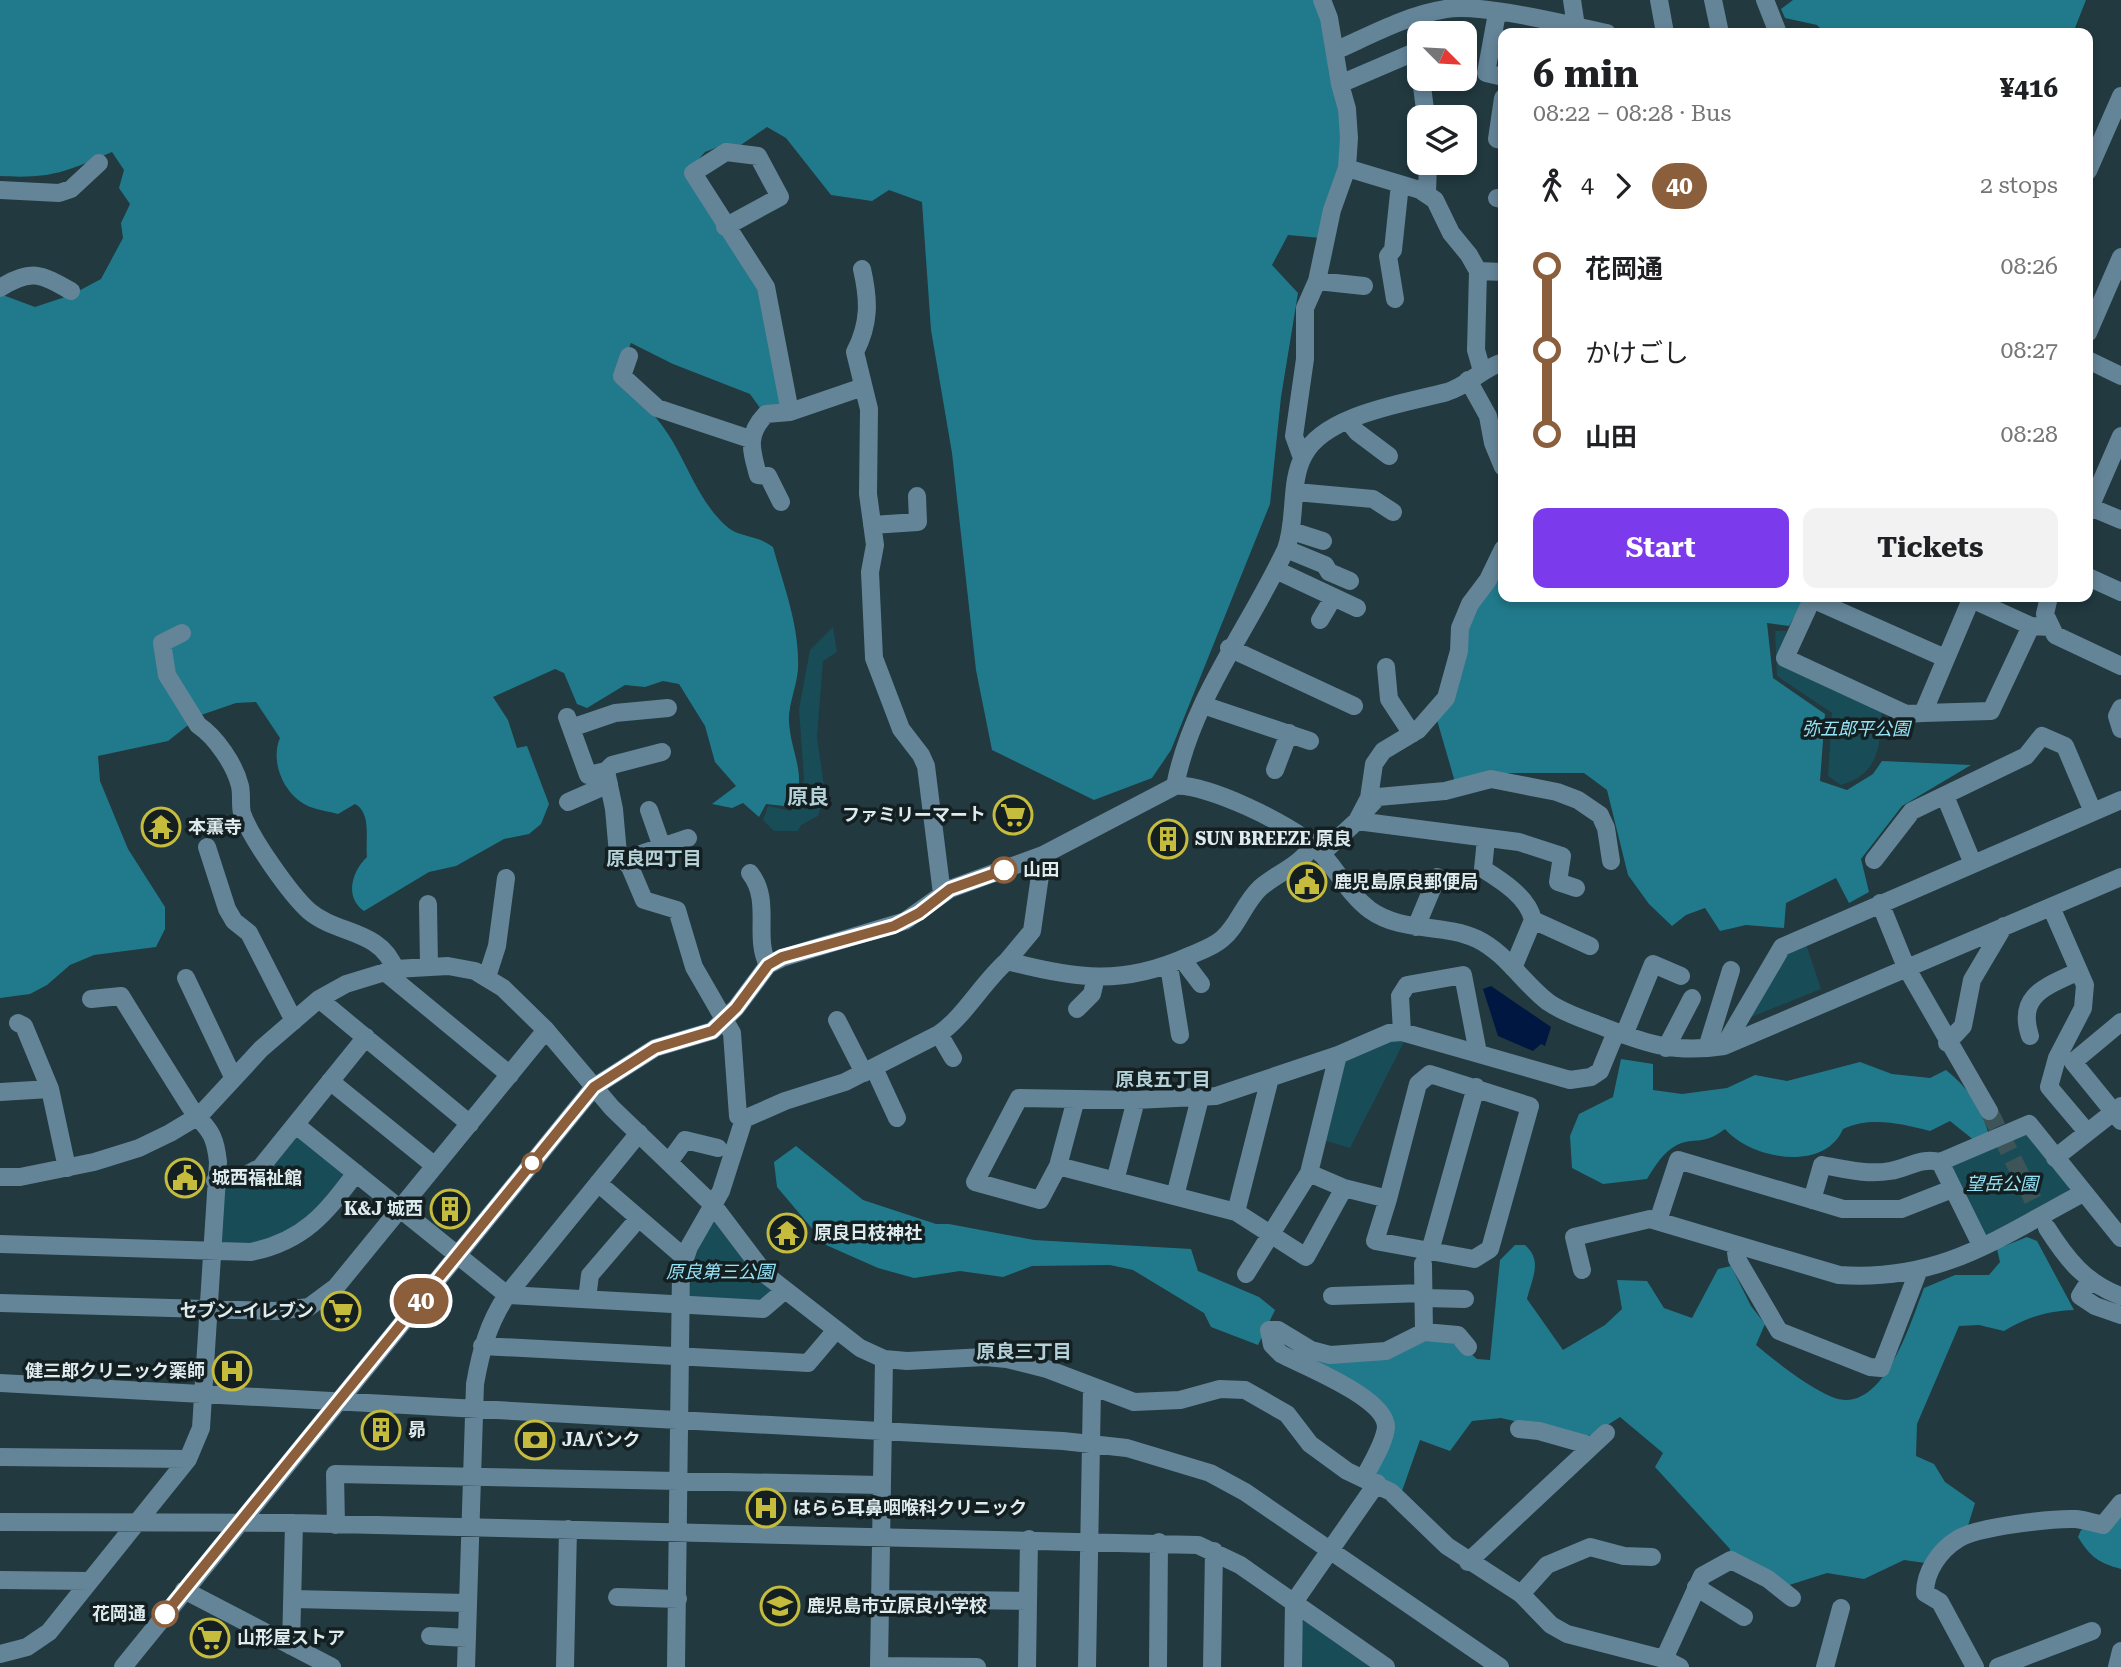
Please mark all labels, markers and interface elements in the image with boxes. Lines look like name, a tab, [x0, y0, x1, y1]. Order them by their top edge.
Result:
north arrow	[1407, 21, 1477, 91]
map controls	[1407, 21, 1477, 175]
text: 6 min	[1533, 52, 1639, 96]
text: ¥416	[2000, 73, 2058, 103]
text: 08:22 – 08:28 · Bus	[1533, 100, 1731, 127]
button: layers	[1407, 105, 1477, 175]
icon: walk	[1533, 167, 1571, 205]
icon: forward	[1604, 167, 1642, 205]
text: 4	[1581, 172, 1594, 199]
text: 40	[1666, 172, 1693, 200]
text: 2 stops	[1980, 172, 2058, 199]
text: 08:26	[2001, 253, 2058, 280]
text: 花岡通	[1585, 254, 1663, 284]
text: 08:27	[2001, 337, 2058, 364]
text: かけごし	[1585, 338, 1689, 368]
text: 08:28	[2001, 421, 2058, 448]
text: 山田	[1585, 422, 1637, 452]
button: Start	[1533, 508, 1789, 588]
button: Tickets	[1803, 508, 2058, 588]
park label: 弥五郎平公園	[1802, 718, 1913, 739]
district label: 原良	[787, 785, 829, 809]
supermarket icon: ファミリーマート	[992, 794, 1034, 836]
place label: ファミリーマート	[842, 804, 986, 825]
temple icon: 本薫寺	[140, 806, 182, 848]
place label: 本薫寺	[188, 816, 242, 837]
building icon: SUN BREEZE 原良	[1147, 818, 1189, 860]
place label: SUN BREEZE 原良	[1195, 828, 1351, 849]
district label: 原良四丁目	[606, 847, 702, 870]
marker: 山田	[991, 857, 1017, 883]
place label: 山田	[1023, 859, 1059, 880]
public building icon: 鹿児島原良郵便局	[1286, 861, 1328, 903]
place label: 鹿児島原良郵便局	[1334, 871, 1478, 892]
district label: 原良五丁目	[1115, 1068, 1211, 1091]
unlabelled marker	[522, 1153, 542, 1173]
public building icon: 城西福祉館	[164, 1157, 206, 1199]
place label: 城西福祉館	[212, 1167, 302, 1188]
park label: 望岳公園	[1966, 1173, 2041, 1194]
building icon: K&J 城西	[429, 1188, 471, 1230]
place label: K&J 城西	[344, 1198, 423, 1219]
temple icon: 原良日枝神社	[766, 1212, 808, 1254]
place label: 原良日枝神社	[814, 1222, 922, 1243]
park label: 原良第三公園	[666, 1261, 777, 1282]
line badge: 40	[390, 1278, 452, 1324]
text: 40	[408, 1287, 434, 1315]
supermarket icon: セブン-イレブン	[320, 1290, 362, 1332]
place label: セブン-イレブン	[180, 1300, 314, 1321]
district label: 原良三丁目	[976, 1340, 1072, 1363]
hospital icon: 健三郎クリニック薬師	[211, 1350, 253, 1392]
place label: 健三郎クリニック薬師	[25, 1360, 205, 1381]
building icon: 昴	[360, 1409, 402, 1451]
place label: 昴	[408, 1419, 426, 1440]
bank icon: JAバンク	[514, 1419, 556, 1461]
place label: JAバンク	[562, 1429, 641, 1450]
hospital icon: はらら耳鼻咽喉科クリニック	[745, 1487, 787, 1529]
place label: はらら耳鼻咽喉科クリニック	[793, 1497, 1027, 1518]
school or university icon: 鹿児島市立原良小学校	[759, 1585, 801, 1627]
place label: 鹿児島市立原良小学校	[807, 1595, 987, 1616]
marker: 花岡通	[152, 1601, 178, 1627]
place label: 花岡通	[92, 1603, 146, 1624]
supermarket icon: 山形屋ストア	[189, 1617, 231, 1659]
place label: 山形屋ストア	[237, 1627, 345, 1648]

